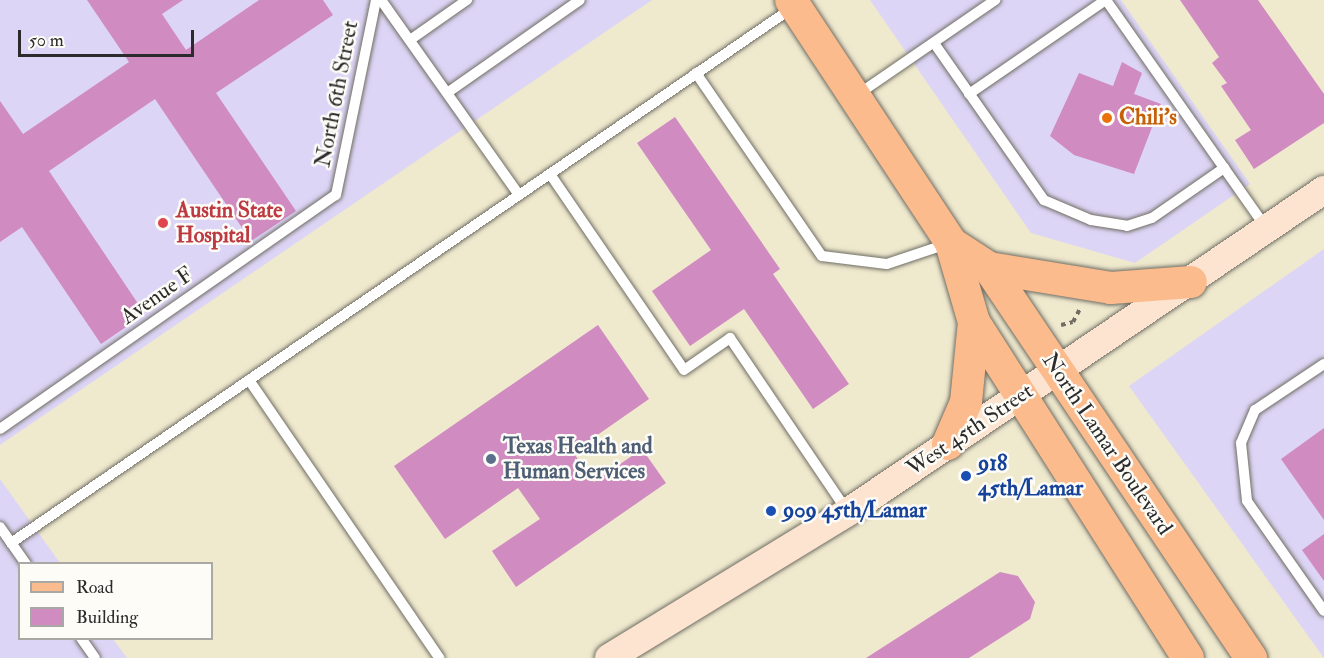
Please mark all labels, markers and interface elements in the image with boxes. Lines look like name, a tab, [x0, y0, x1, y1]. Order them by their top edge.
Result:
scale bar	[21, 18, 196, 56]
street label: North 6th Street	[310, 19, 364, 169]
text: 50 m	[29, 29, 64, 52]
place label: Chili's	[1119, 105, 1177, 131]
marker: Chili's	[1100, 111, 1114, 125]
place label: Austin State Hospital	[176, 197, 283, 248]
marker: Austin State Hospital	[154, 214, 172, 232]
street label: Avenue F	[116, 262, 198, 330]
street label: North Lamar Boulevard	[1036, 348, 1178, 540]
street label: West 45th Street	[902, 378, 1038, 482]
place label: Texas Health and Human Services	[503, 433, 653, 484]
place label: 918 45th/Lamar	[978, 450, 1083, 502]
marker: Texas Health and Human Services	[484, 452, 498, 466]
marker: 918 45th/Lamar	[959, 469, 973, 483]
place label: 909 45th/Lamar	[783, 498, 927, 524]
marker: 909 45th/Lamar	[764, 504, 778, 518]
legend	[18, 562, 213, 640]
text: Road	[76, 576, 114, 599]
text: Building	[76, 606, 138, 629]

